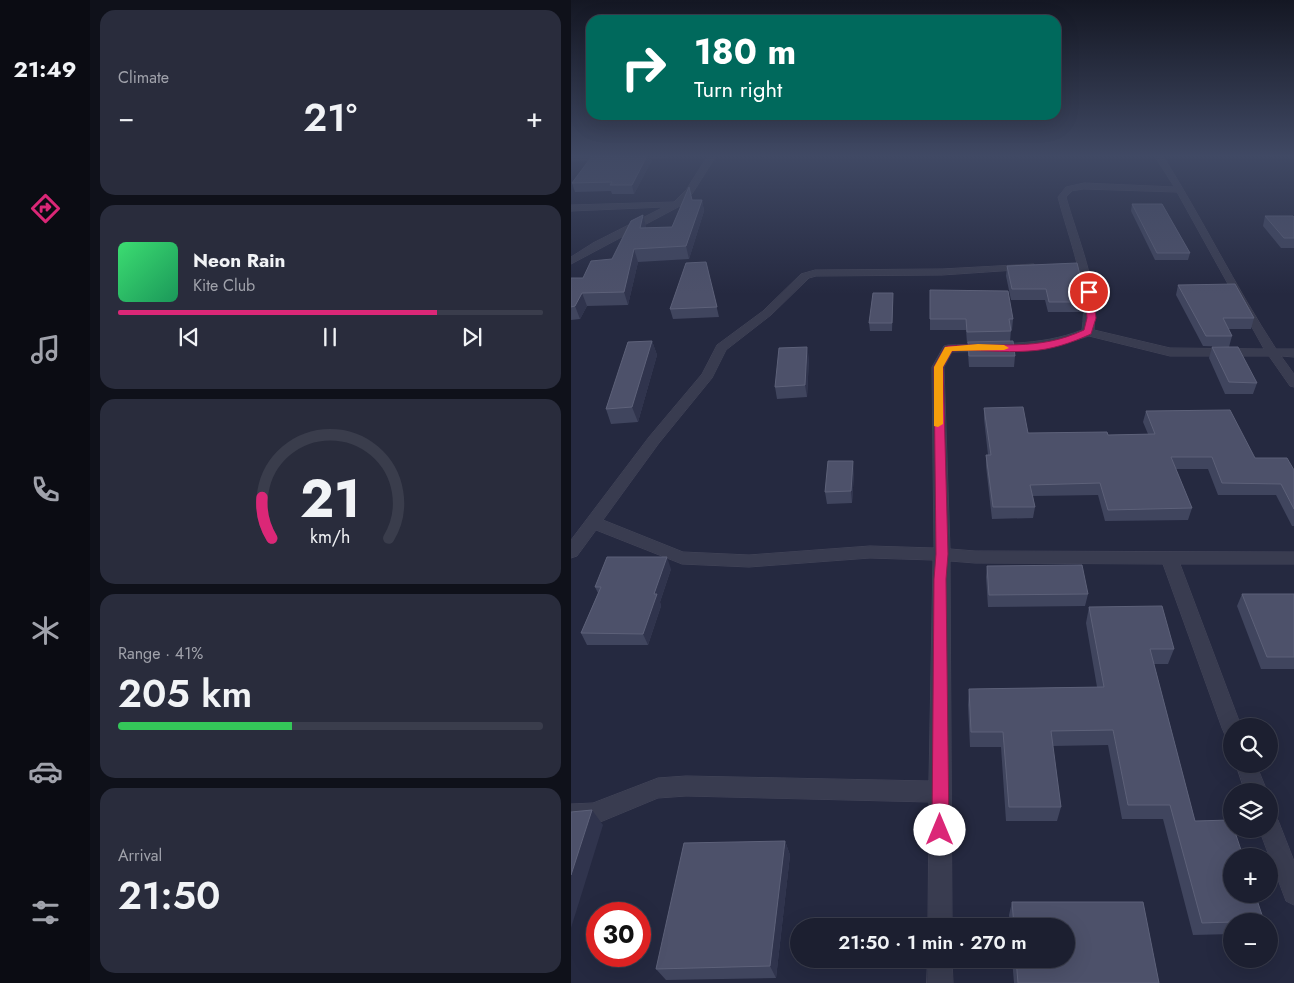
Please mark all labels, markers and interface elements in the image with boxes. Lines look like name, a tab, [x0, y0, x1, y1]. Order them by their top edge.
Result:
text: 180 m	[694, 27, 796, 77]
icon: right	[611, 35, 676, 100]
text: 21:49	[14, 53, 76, 85]
text: Climate	[118, 66, 169, 89]
text: Turn right	[694, 73, 782, 105]
text: 21°	[303, 90, 357, 145]
text: −	[118, 97, 135, 138]
text: +	[526, 97, 543, 138]
icon: directions	[28, 191, 63, 226]
text: Neon Rain	[193, 247, 286, 274]
pin	[1068, 271, 1110, 313]
text: Kite Club	[193, 274, 255, 297]
icon: arrive	[1075, 278, 1103, 306]
icon: previous	[175, 323, 203, 351]
icon: pause	[316, 323, 344, 351]
icon: next	[458, 323, 486, 351]
icon: music	[28, 332, 63, 367]
text: 21	[300, 461, 361, 537]
icon: phone	[28, 472, 63, 507]
text: km/h	[310, 524, 351, 550]
icon: climate	[28, 613, 63, 648]
text: Range · 41%	[118, 642, 203, 665]
text: 205 km	[118, 666, 252, 721]
map controls	[1223, 718, 1278, 968]
button: search	[1223, 718, 1278, 773]
icon: car	[28, 754, 63, 789]
button: layers	[1223, 783, 1278, 838]
position arrow	[913, 803, 965, 855]
text: Arrival	[118, 844, 162, 867]
button: +	[1223, 848, 1278, 903]
text: 21:50	[118, 868, 221, 923]
icon: filters	[28, 895, 63, 930]
speed limit sign: 30	[586, 902, 651, 967]
button: −	[1223, 913, 1278, 968]
text: 21:50 · 1 min · 270 m	[838, 929, 1027, 956]

